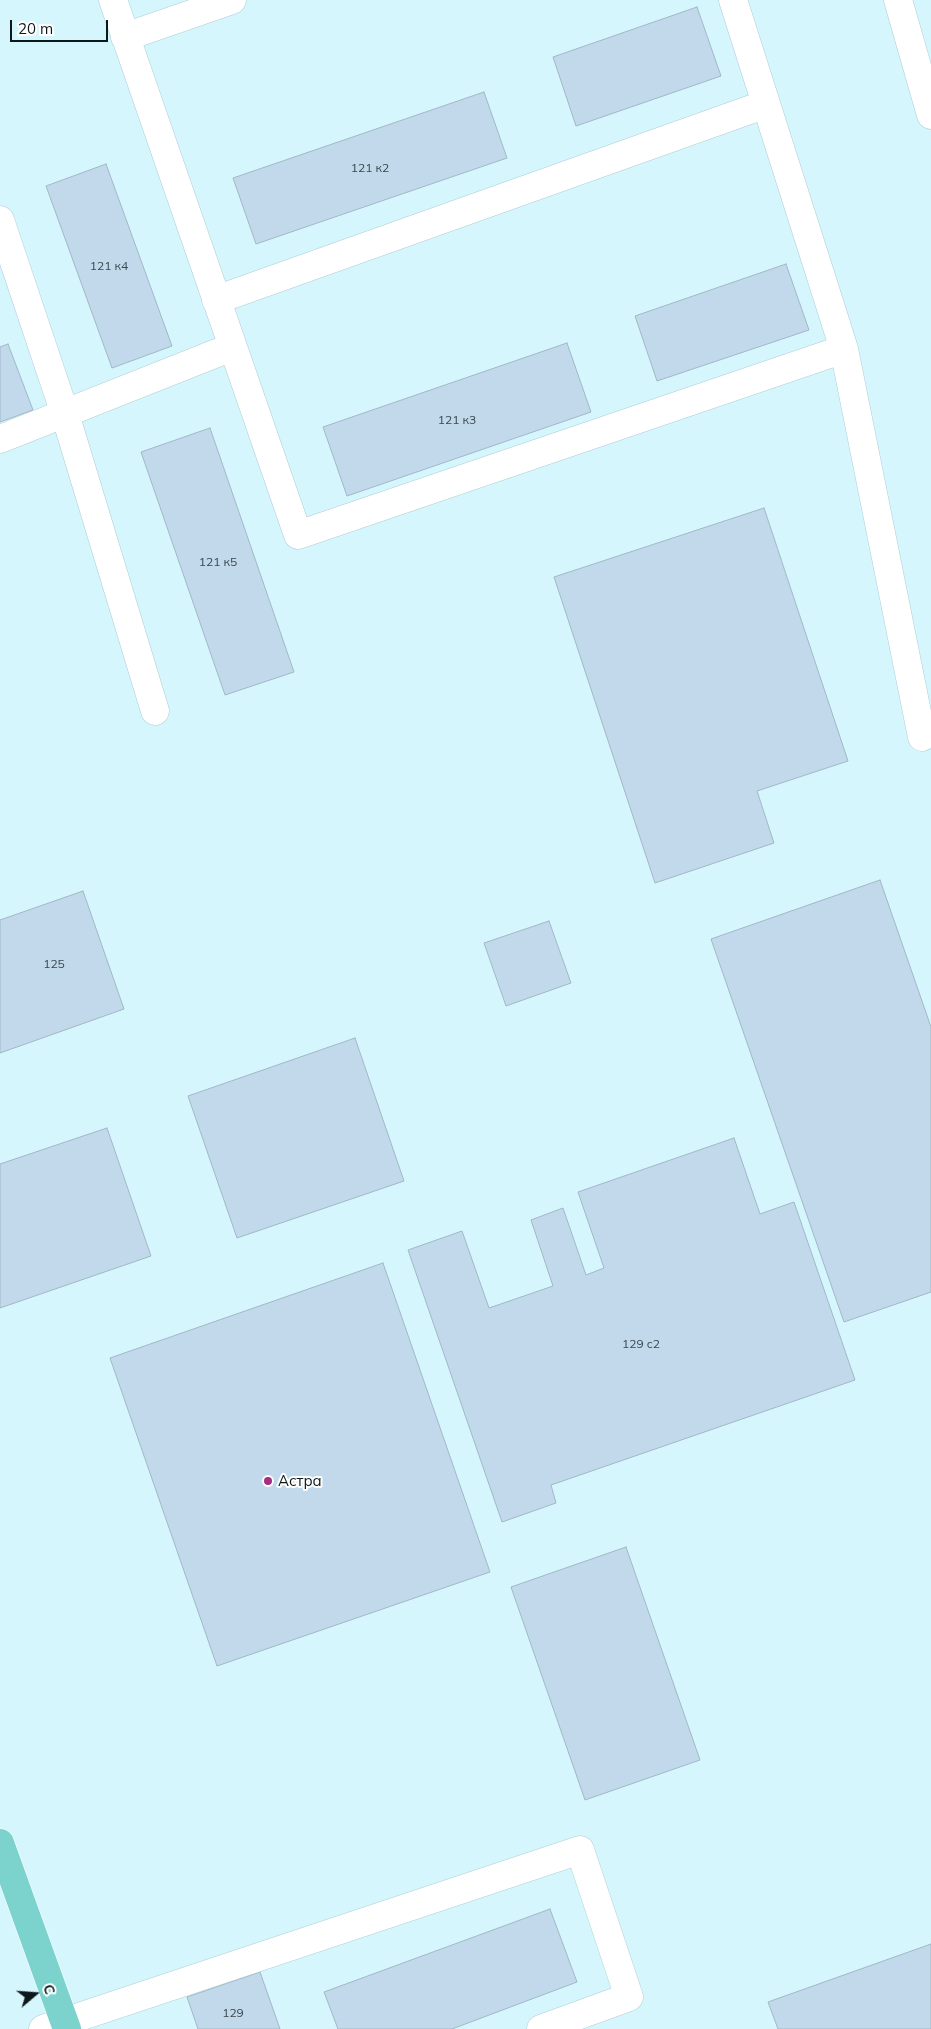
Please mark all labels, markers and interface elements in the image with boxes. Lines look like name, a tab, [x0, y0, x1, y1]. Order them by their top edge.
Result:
scale bar	[12, 10, 110, 42]
text: 20 m	[18, 19, 53, 38]
house number: 121 к2	[351, 161, 389, 175]
house number: 121 к4	[90, 259, 128, 273]
house number: 121 к3	[438, 413, 476, 427]
house number: 121 к5	[199, 555, 237, 569]
house number: 125	[43, 957, 65, 971]
house number: 129 с2	[622, 1337, 660, 1351]
place label: Астра	[278, 1472, 322, 1490]
marker: Астра	[262, 1475, 274, 1487]
north arrow	[10, 1969, 60, 2019]
text: С	[39, 1982, 59, 1997]
house number: 129	[222, 2006, 244, 2020]

